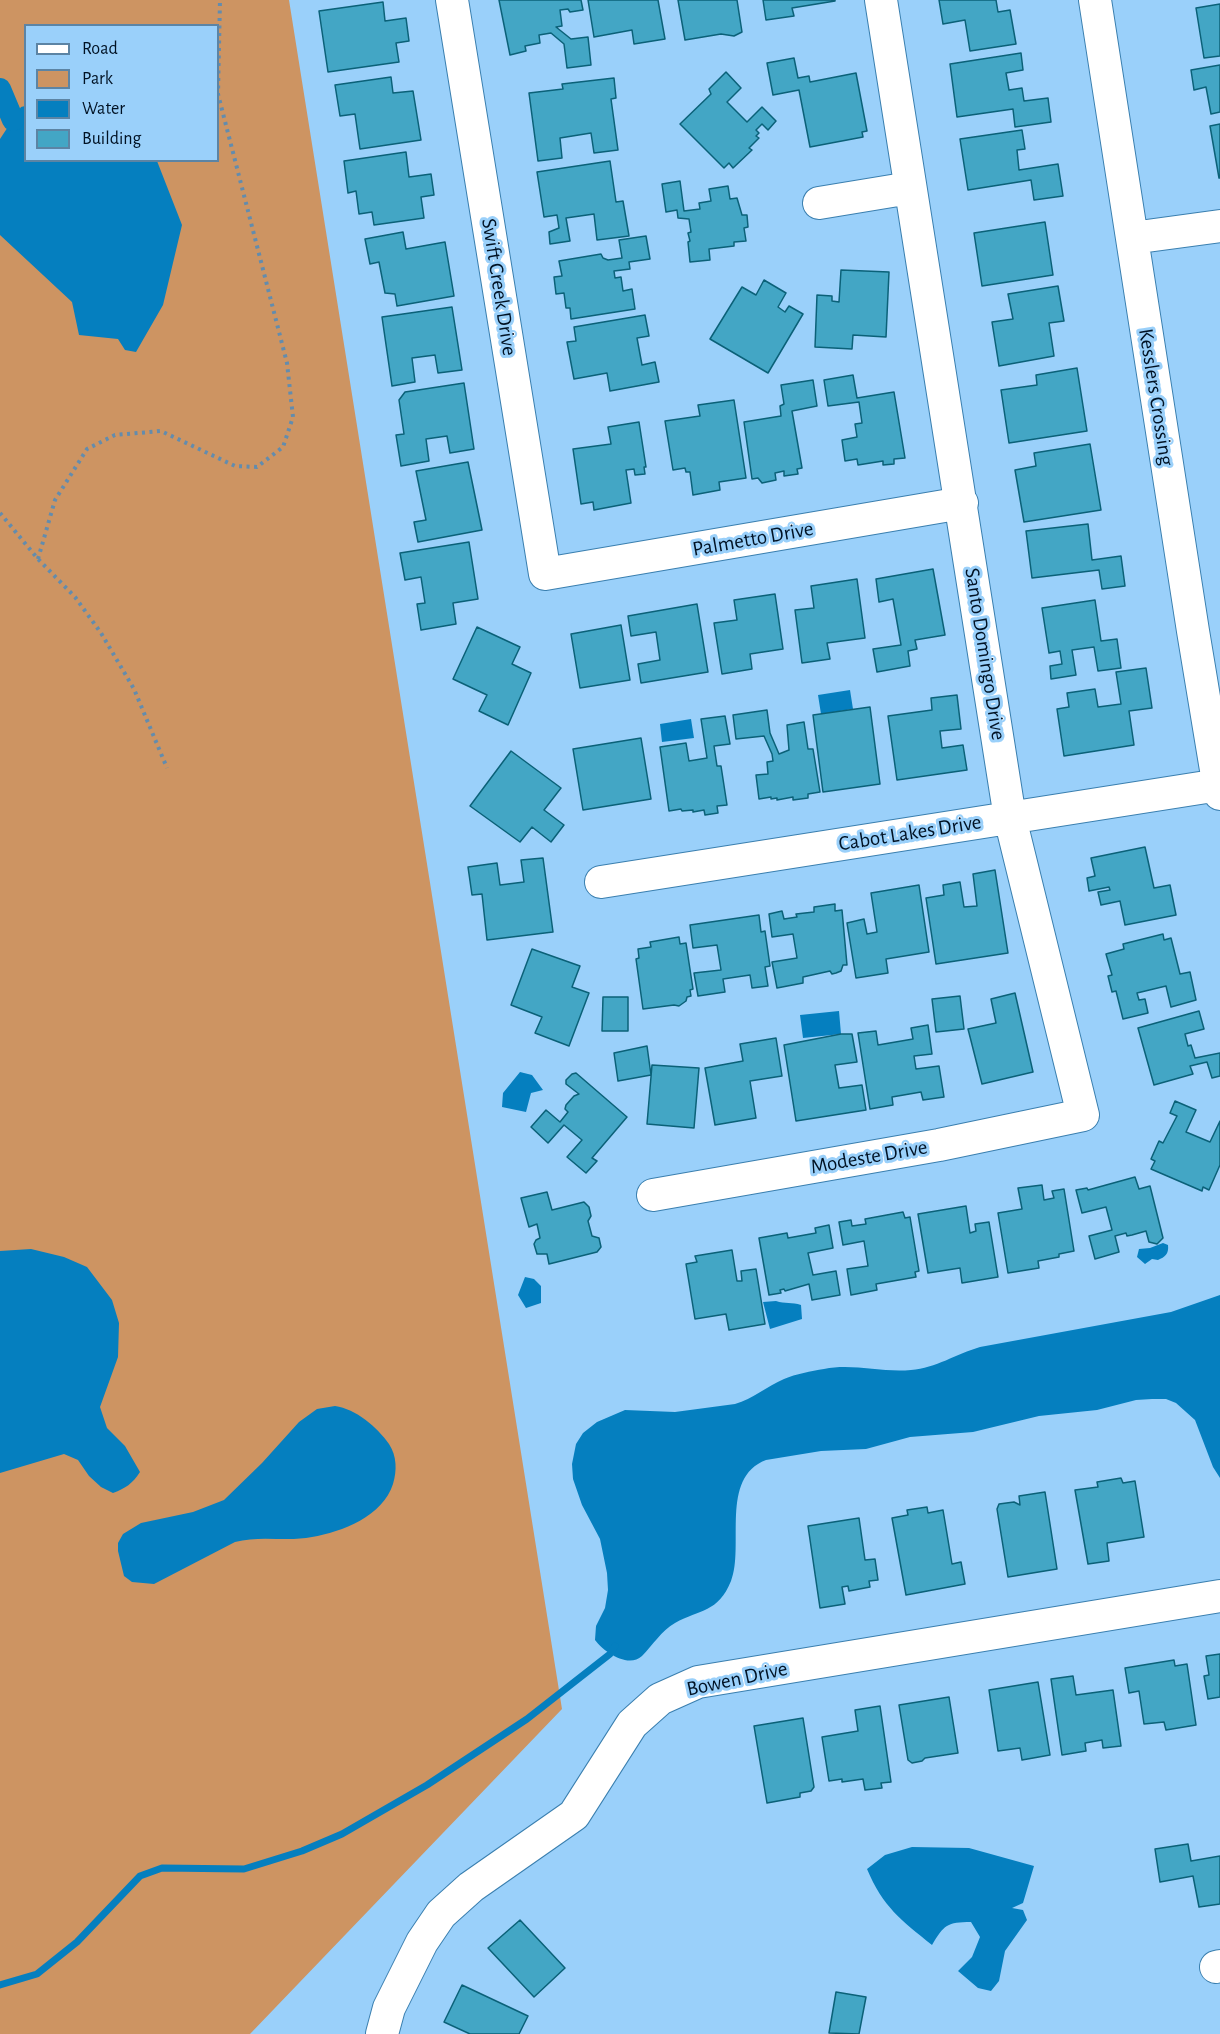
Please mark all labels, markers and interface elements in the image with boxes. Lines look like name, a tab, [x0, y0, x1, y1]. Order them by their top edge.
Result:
legend	[24, 24, 219, 162]
text: Road	[82, 40, 118, 58]
text: Park	[82, 70, 113, 88]
text: Water	[82, 100, 125, 118]
text: Building	[82, 130, 141, 148]
street label: Swift Creek Drive	[476, 216, 522, 358]
street label: Kesslers Crossing	[1133, 327, 1179, 467]
street label: Palmetto Drive	[691, 516, 815, 562]
street label: Santo Domingo Drive	[959, 566, 1011, 742]
street label: Cabot Lakes Drive	[837, 809, 983, 857]
street label: Modeste Drive	[809, 1134, 929, 1180]
street label: Bowen Drive	[684, 1656, 790, 1702]

